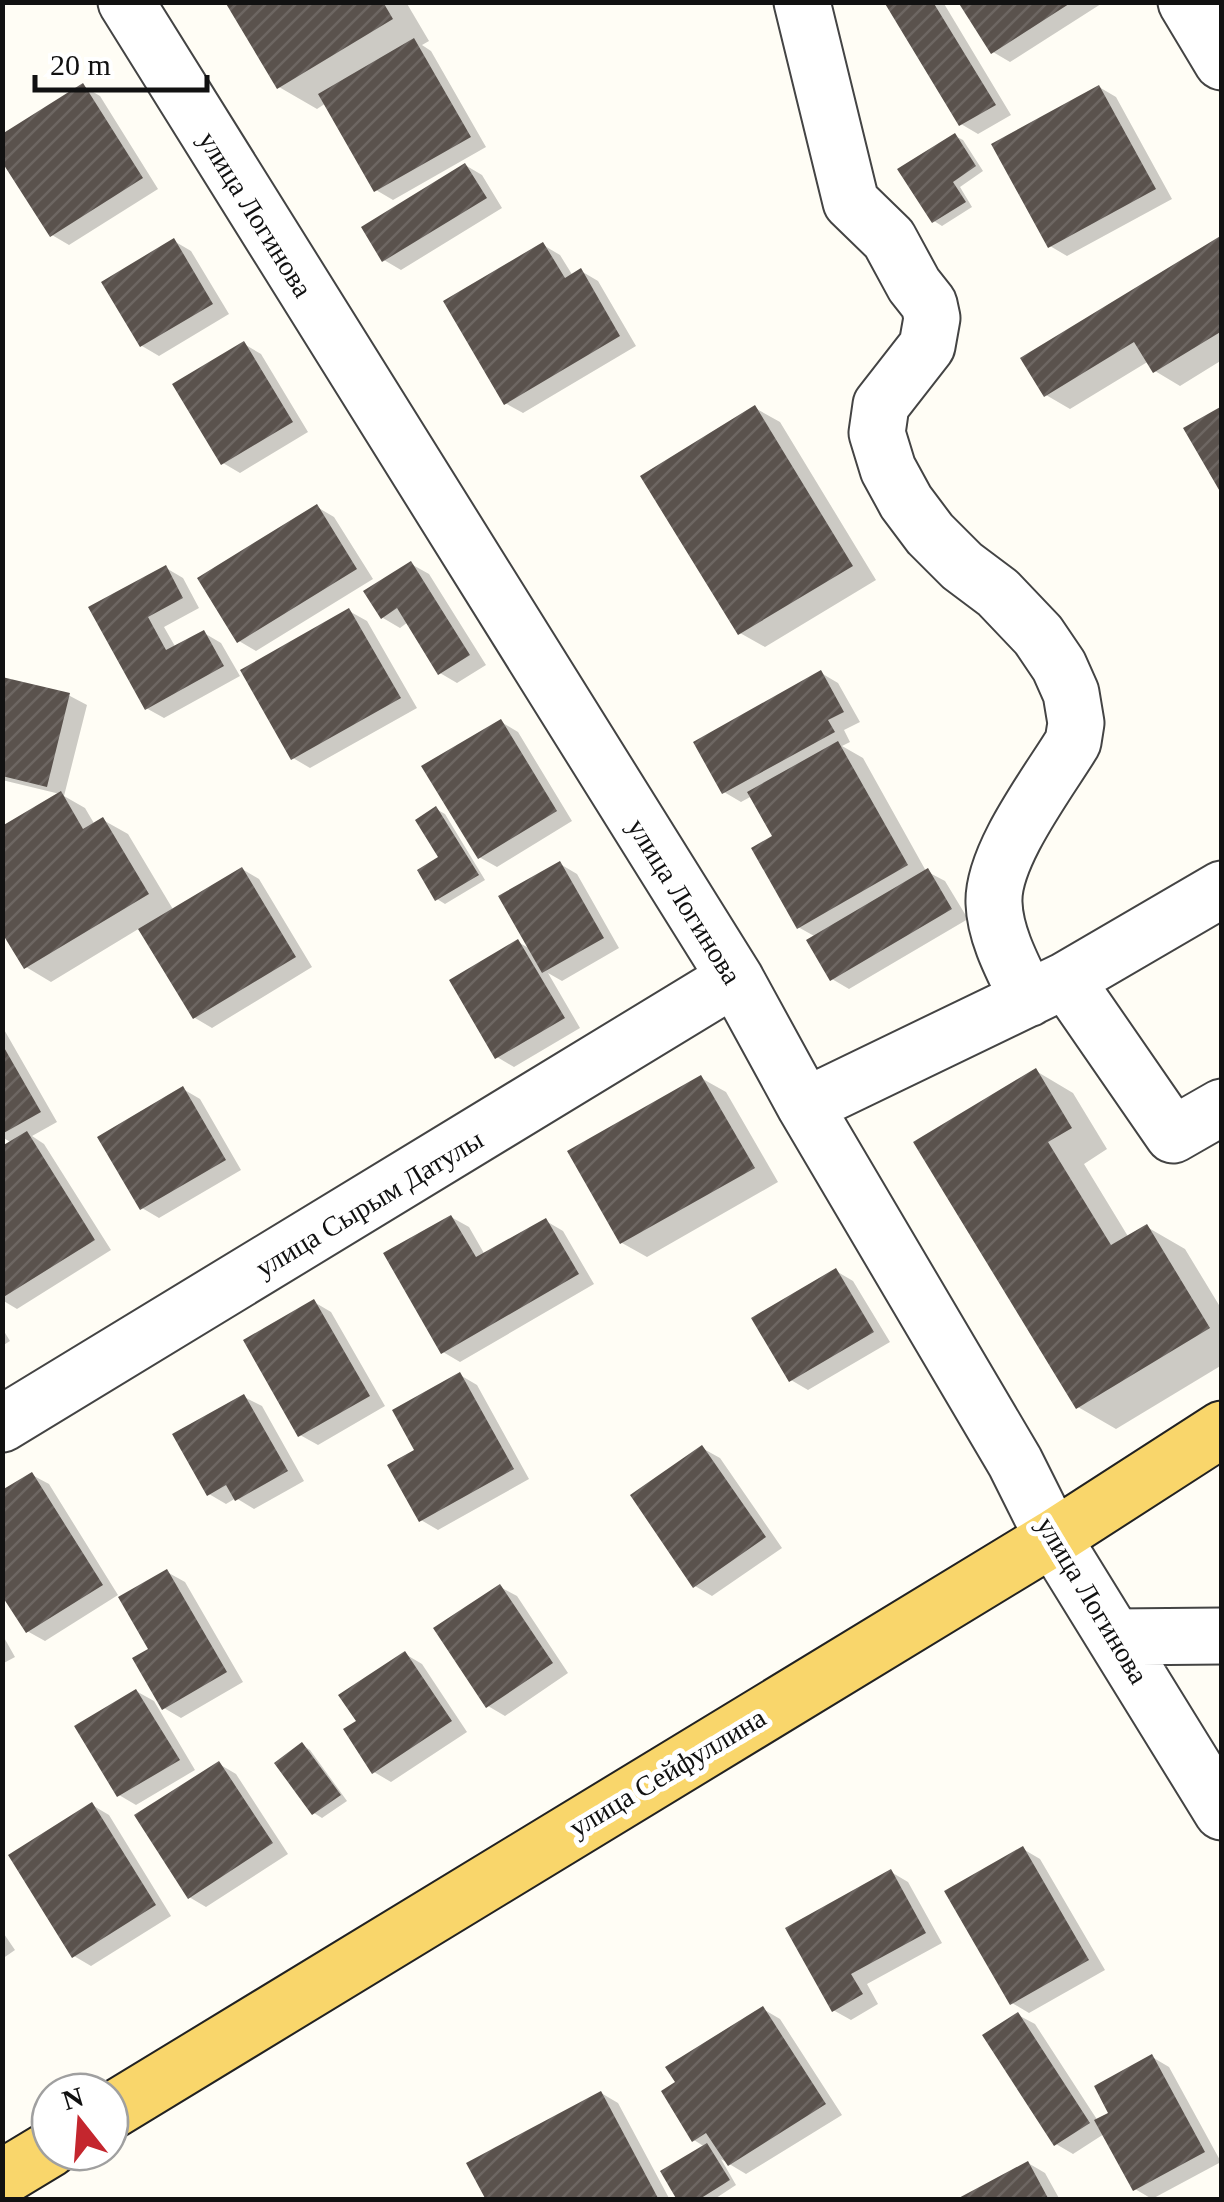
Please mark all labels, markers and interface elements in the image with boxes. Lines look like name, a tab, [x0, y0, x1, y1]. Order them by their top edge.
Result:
scale bar	[35, 30, 208, 92]
text: 20 m	[50, 48, 111, 81]
street label: улица Логинова	[192, 126, 319, 303]
street label: улица Логинова	[621, 813, 748, 990]
street label: улица Сырым Датулы	[250, 1123, 489, 1284]
street label: улица Логинова	[1031, 1511, 1155, 1690]
street label: улица Сейфуллина	[564, 1701, 771, 1843]
north arrow	[30, 2072, 130, 2172]
text: N	[59, 2081, 87, 2116]

